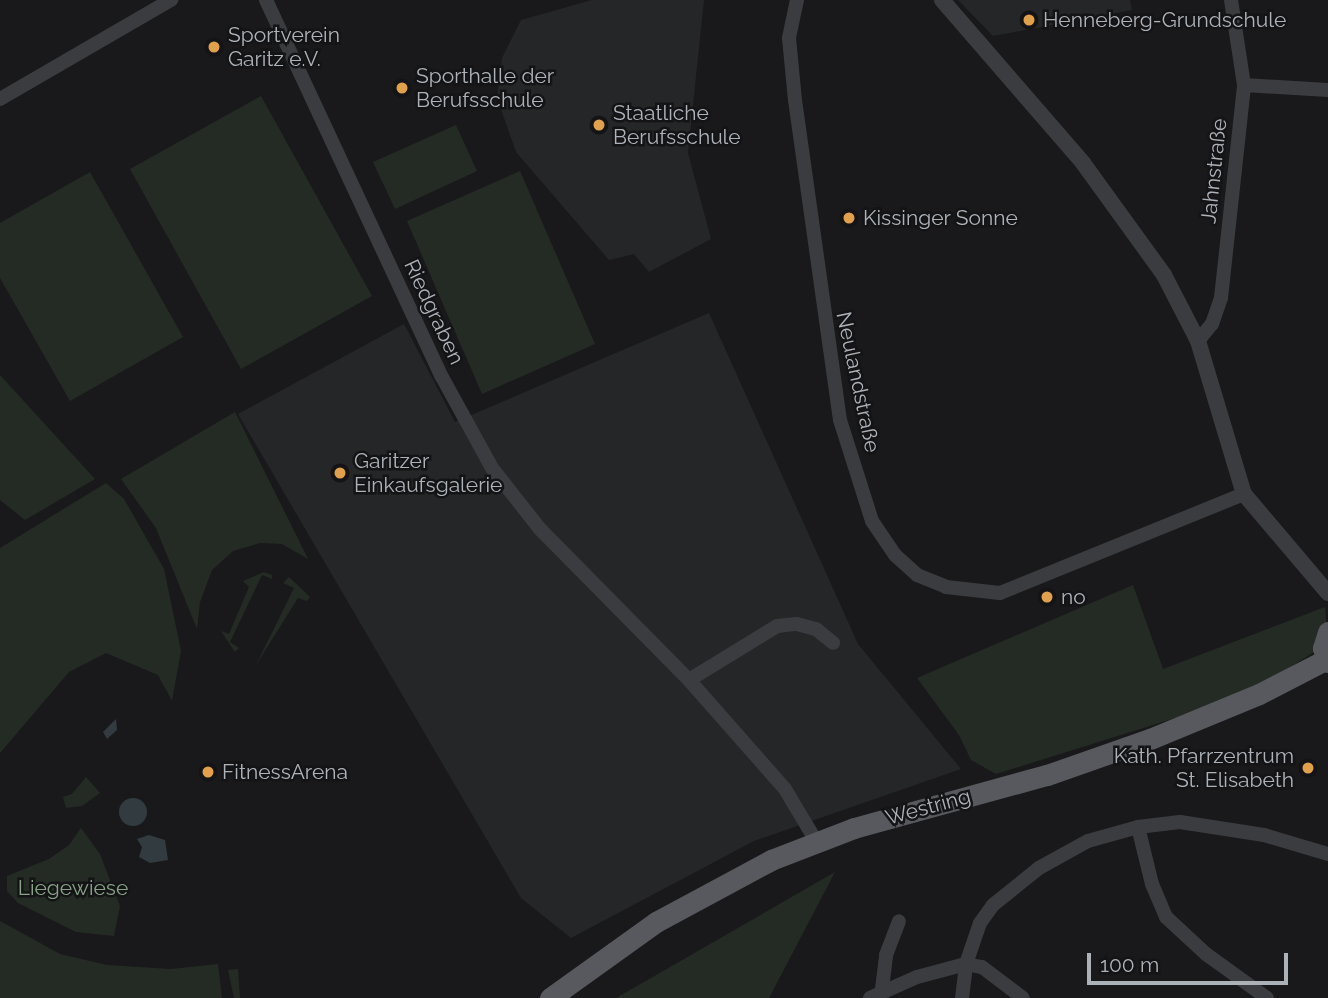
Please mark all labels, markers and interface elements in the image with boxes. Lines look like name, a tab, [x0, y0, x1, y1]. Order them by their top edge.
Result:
place label: Henneberg-Grundschule	[1043, 7, 1286, 33]
marker: Henneberg-Grundschule	[1021, 12, 1037, 28]
place label: Sportverein Garitz e.V.	[228, 22, 340, 72]
marker: Sportverein Garitz e.V.	[206, 39, 222, 55]
place label: Sporthalle der Berufsschule	[416, 63, 554, 113]
marker: Sporthalle der Berufsschule	[394, 80, 410, 96]
place label: Staatliche Berufsschule	[613, 100, 741, 150]
marker: Staatliche Berufsschule	[591, 117, 607, 133]
street label: Jahnstraße	[1196, 117, 1232, 225]
place label: Kissinger Sonne	[863, 205, 1018, 231]
marker: Kissinger Sonne	[841, 210, 857, 226]
street label: Riedgraben	[399, 256, 469, 368]
street label: Neulandstraße	[831, 309, 885, 455]
place label: Garitzer Einkaufsgalerie	[354, 448, 502, 498]
marker: Garitzer Einkaufsgalerie	[332, 465, 348, 481]
place label: no	[1061, 584, 1086, 610]
marker: no	[1039, 589, 1055, 605]
place label: Kath. Pfarrzentrum St. Elisabeth	[1114, 743, 1294, 793]
place label: FitnessArena	[222, 759, 348, 785]
marker: Kath. Pfarrzentrum St. Elisabeth	[1300, 760, 1316, 776]
marker: FitnessArena	[200, 764, 216, 780]
street label: Westring	[883, 784, 973, 830]
park label: Liegewiese	[18, 875, 128, 901]
scale bar	[1090, 939, 1291, 983]
text: 100 m	[1100, 952, 1159, 977]

